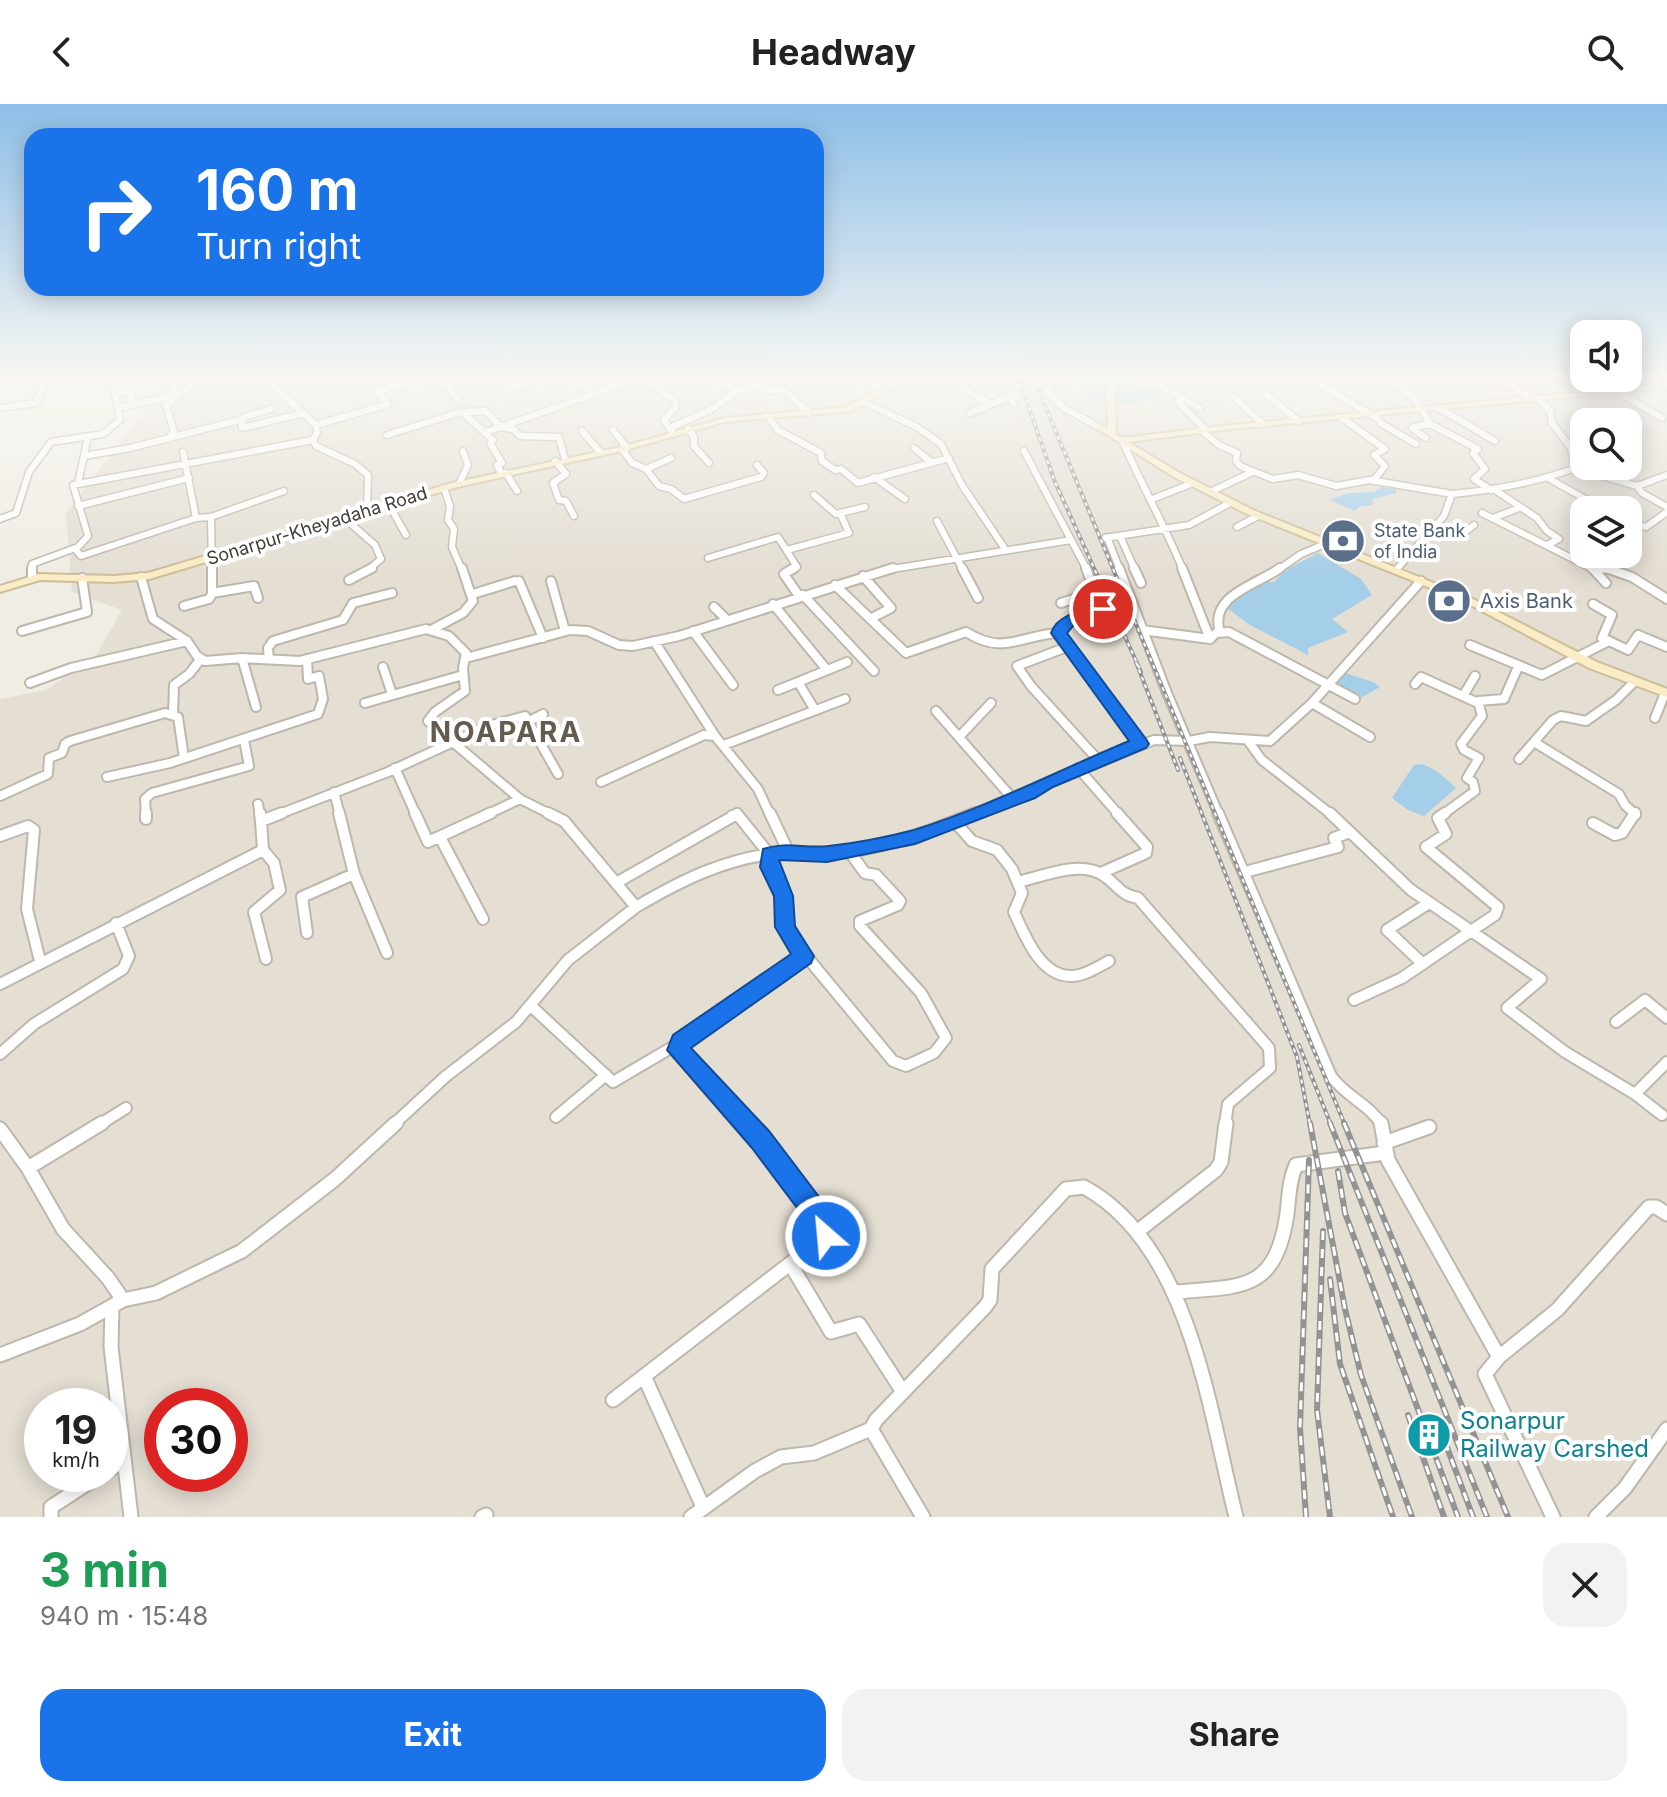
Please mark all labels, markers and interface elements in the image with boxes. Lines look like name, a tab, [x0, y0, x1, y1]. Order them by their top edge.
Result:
icon: back	[40, 30, 84, 74]
text: Headway	[751, 30, 916, 74]
icon: search	[1583, 30, 1627, 74]
text: 160 m	[196, 156, 359, 224]
icon: right	[64, 160, 168, 264]
text: Turn right	[196, 224, 361, 268]
map controls	[1570, 320, 1642, 568]
button: sound	[1570, 320, 1642, 392]
button: search	[1570, 408, 1642, 480]
street label: Sonarpur-Kheyadaha Road	[204, 482, 430, 569]
button: layers	[1570, 496, 1642, 568]
bank icon: State Bank of India	[1319, 517, 1367, 565]
place label: State Bank of India	[1374, 520, 1465, 562]
pin	[1069, 575, 1137, 643]
bank icon: Axis Bank	[1425, 577, 1473, 625]
icon: arrive	[1081, 587, 1125, 631]
place label: Axis Bank	[1480, 589, 1573, 613]
district label: NOAPARA	[430, 715, 582, 749]
position arrow	[784, 1194, 868, 1278]
speed limit sign: 30	[144, 1388, 248, 1492]
text: 19	[54, 1405, 98, 1454]
place label: Sonarpur Railway Carshed	[1460, 1406, 1649, 1463]
building icon: Sonarpur Railway Carshed	[1405, 1411, 1453, 1459]
text: km/h	[52, 1448, 100, 1472]
text: 3 min	[40, 1540, 169, 1599]
button: close	[1543, 1543, 1627, 1627]
text: 940 m · 15:48	[40, 1600, 208, 1631]
button: Exit	[40, 1689, 826, 1781]
button: Share	[842, 1689, 1627, 1781]

